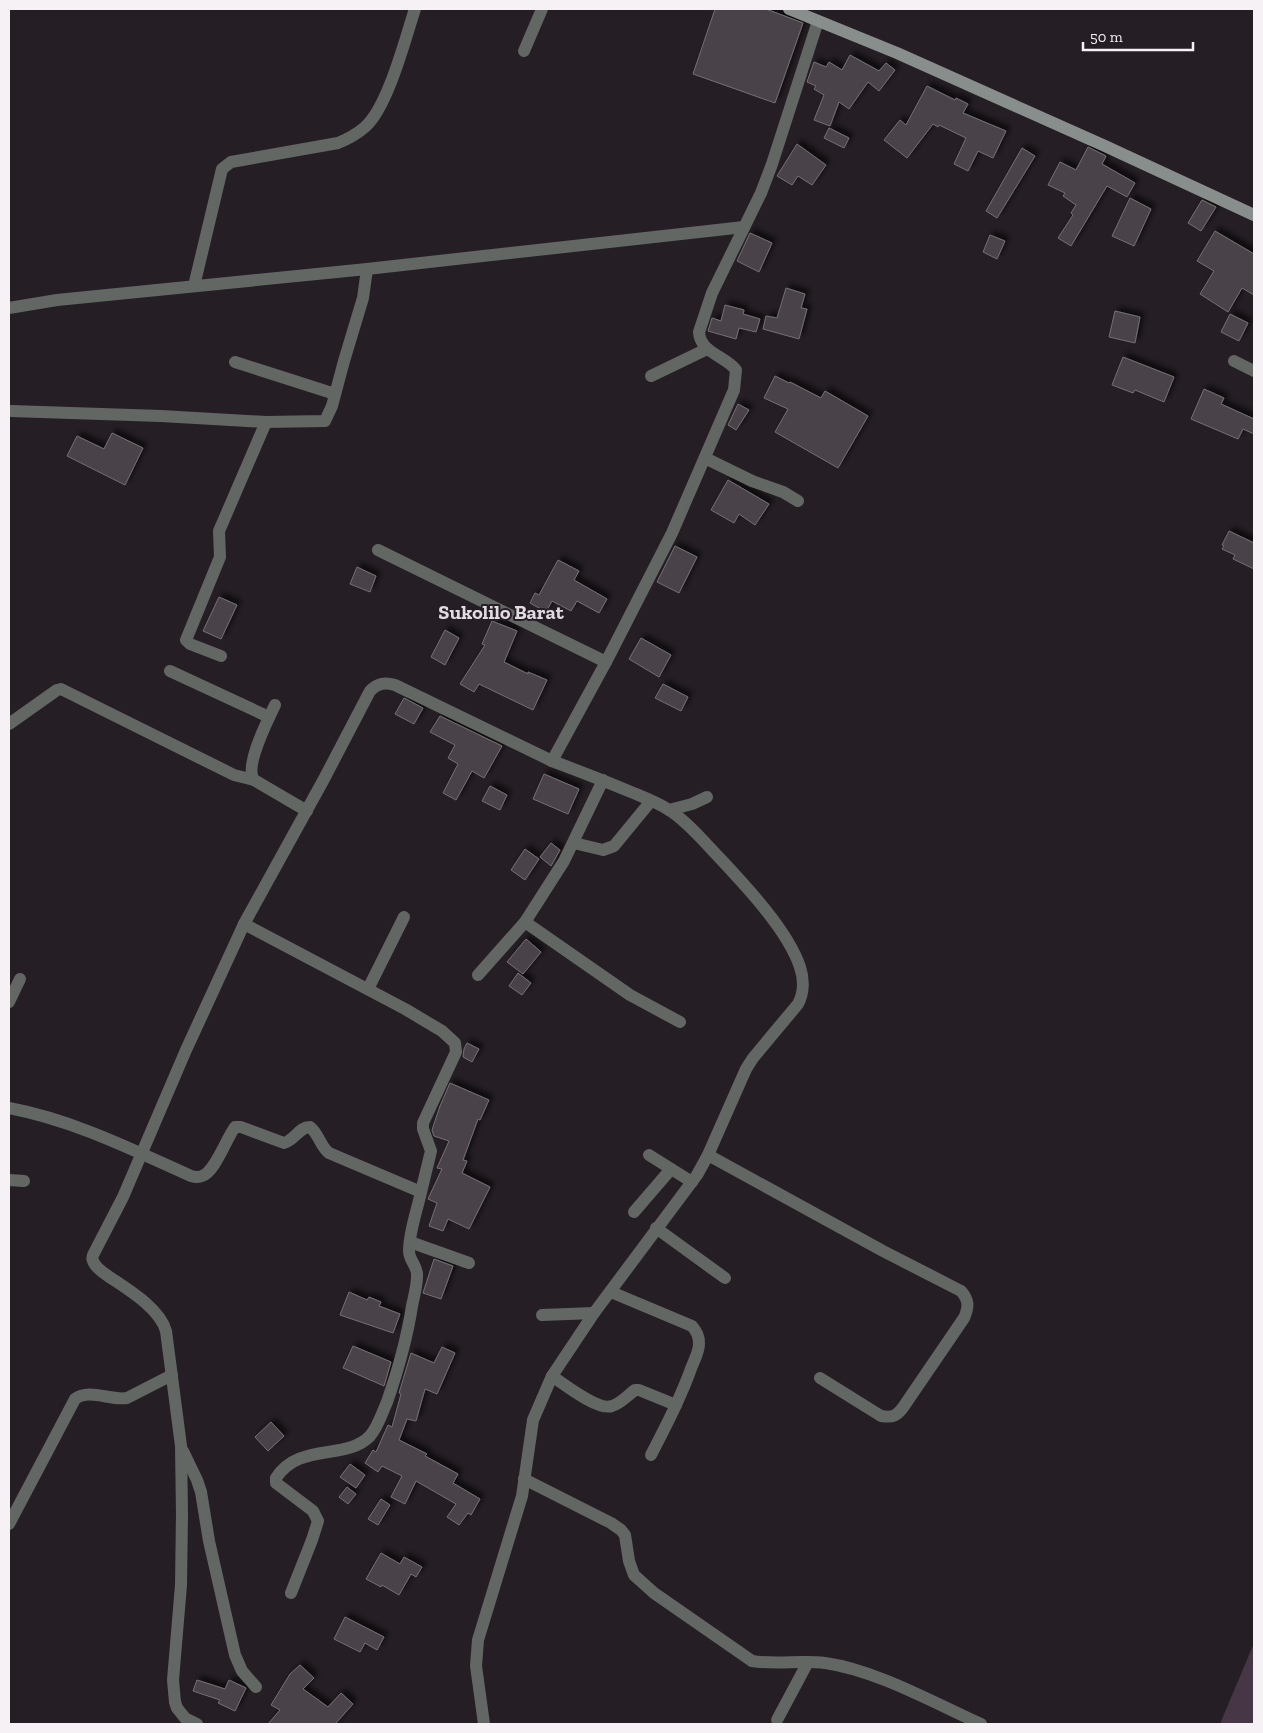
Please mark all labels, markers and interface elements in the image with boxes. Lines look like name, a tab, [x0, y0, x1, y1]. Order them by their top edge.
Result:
scale bar	[1083, 20, 1193, 52]
text: 50 m	[1090, 28, 1123, 46]
district label: Sukolilo Barat	[438, 600, 565, 624]

